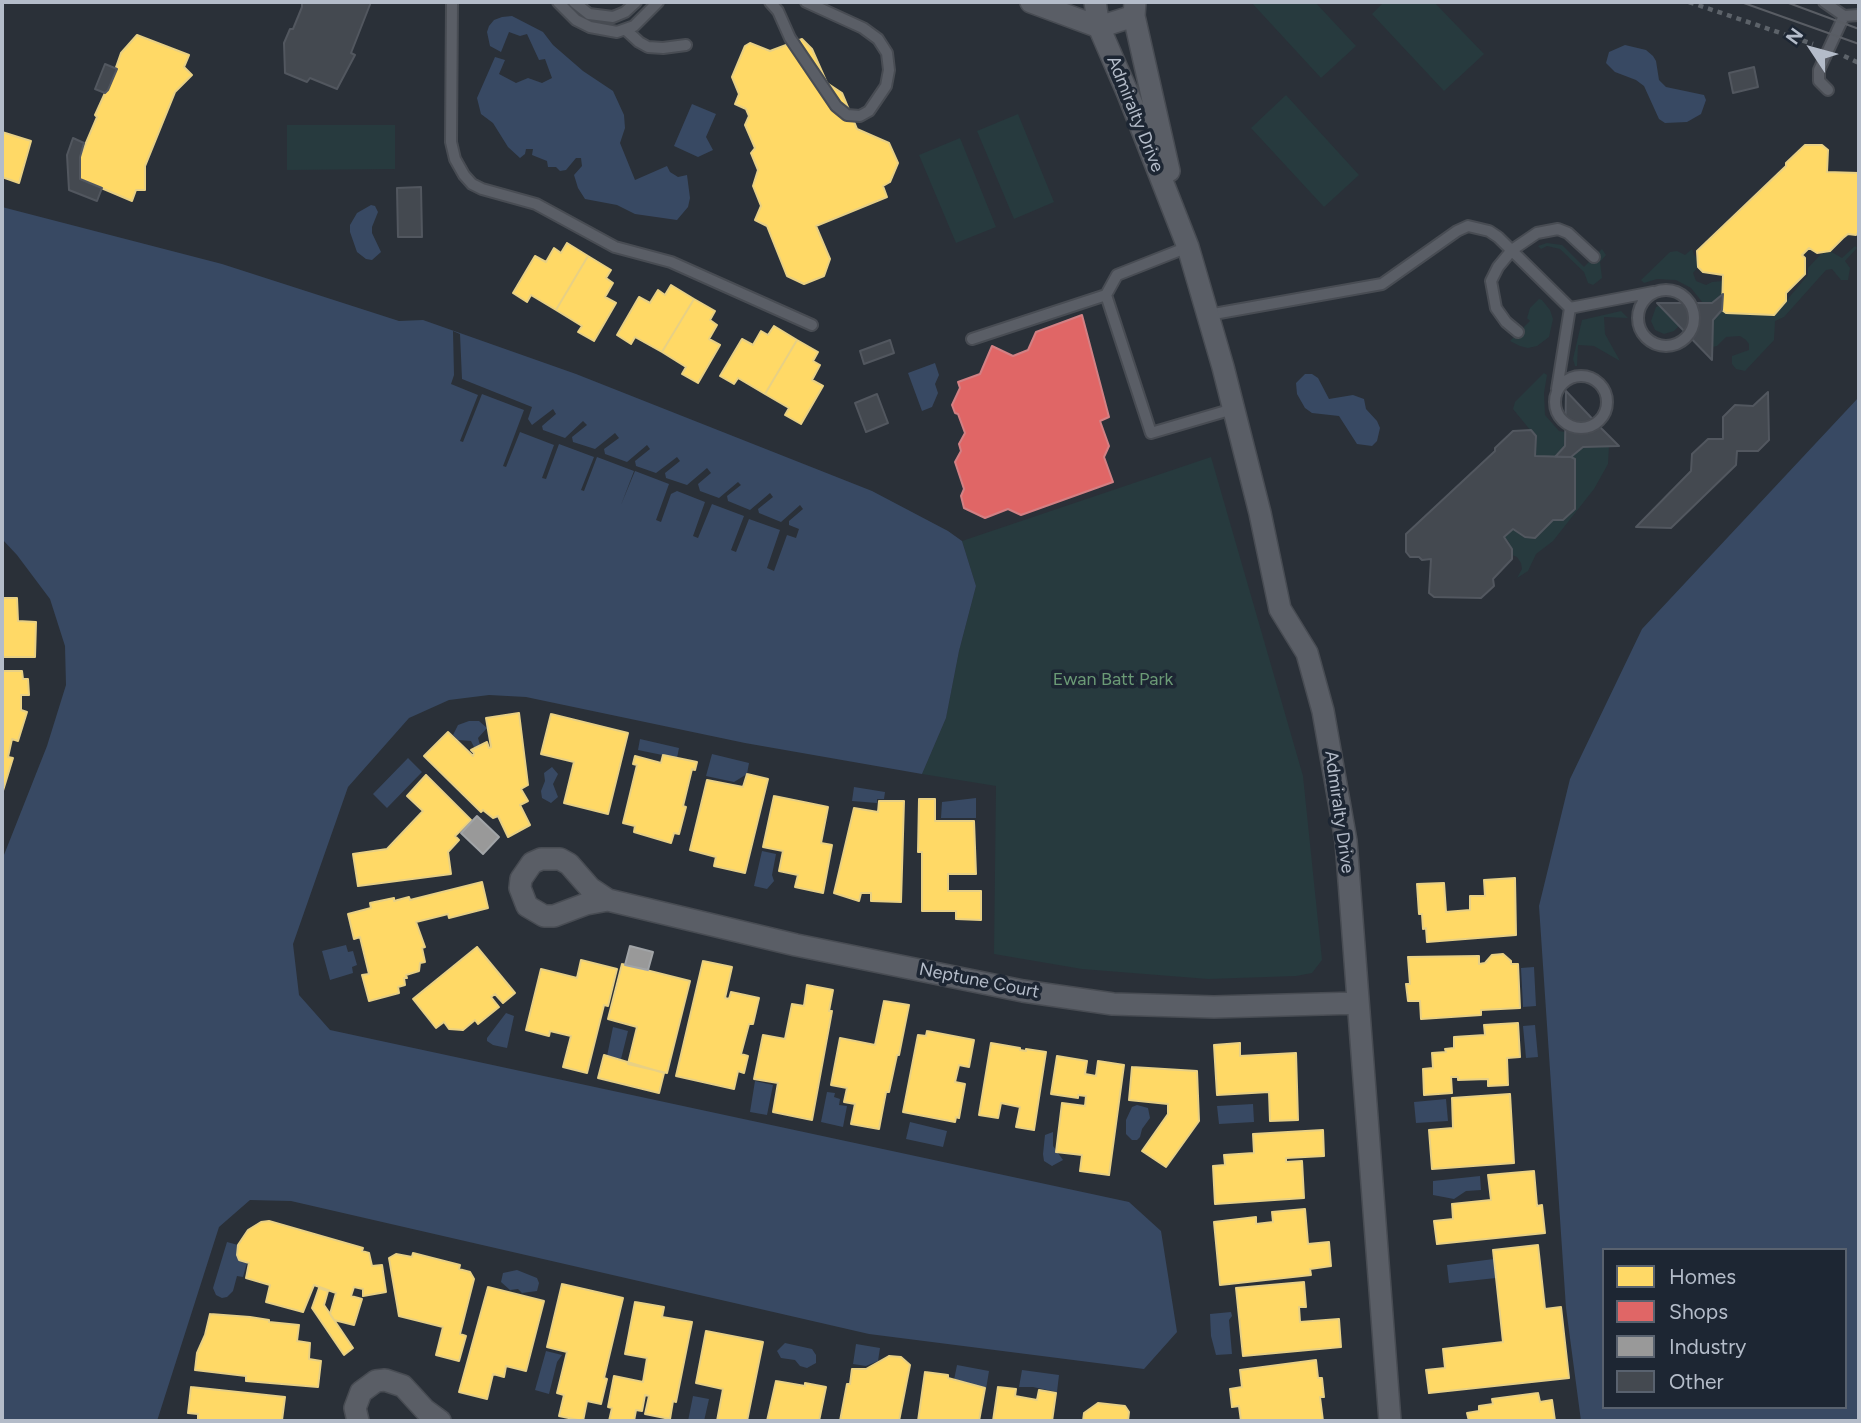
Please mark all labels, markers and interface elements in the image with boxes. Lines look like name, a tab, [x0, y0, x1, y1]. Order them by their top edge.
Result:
north arrow	[1777, 14, 1847, 84]
text: N	[1781, 24, 1808, 49]
street label: Admiralty Drive	[1102, 53, 1168, 175]
park label: Ewan Batt Park	[1053, 669, 1173, 691]
street label: Admiralty Drive	[1320, 749, 1358, 875]
street label: Neptune Court	[917, 959, 1041, 1003]
legend	[1602, 1248, 1847, 1409]
text: Homes	[1669, 1264, 1736, 1289]
text: Shops	[1669, 1299, 1728, 1324]
text: Industry	[1669, 1334, 1746, 1359]
text: Other	[1669, 1369, 1724, 1394]

